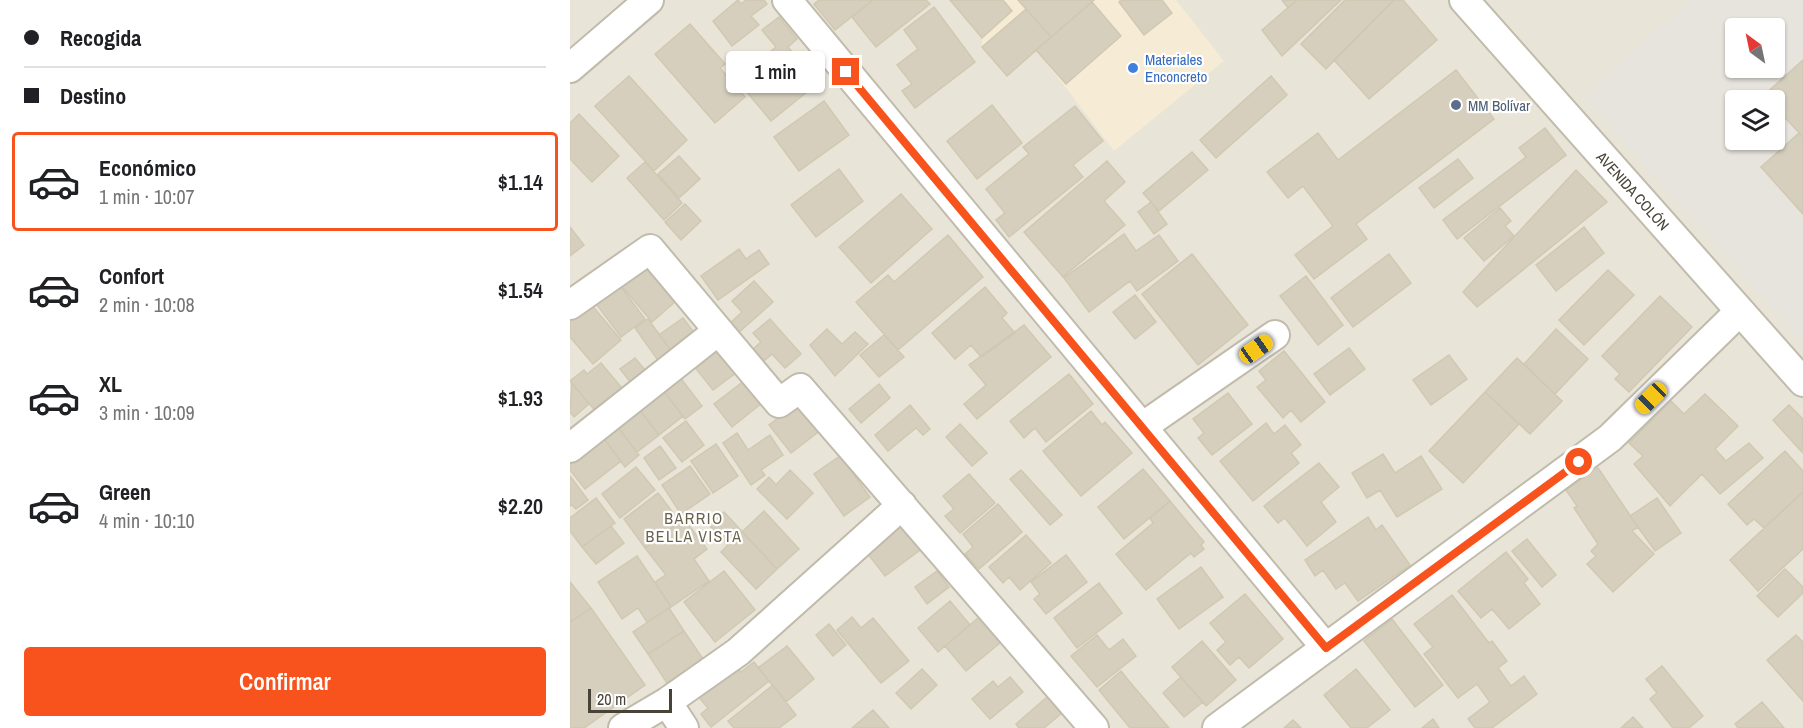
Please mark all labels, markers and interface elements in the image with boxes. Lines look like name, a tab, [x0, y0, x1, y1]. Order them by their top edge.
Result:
north arrow	[1725, 18, 1785, 78]
map controls	[1725, 18, 1785, 150]
text: Recogida	[60, 23, 141, 53]
place label: Materiales Enconcreto	[1145, 49, 1207, 87]
callout: 1 min	[726, 51, 825, 93]
text: 1 min	[754, 58, 797, 85]
route end	[832, 58, 859, 85]
marker: Materiales Enconcreto	[1126, 61, 1140, 75]
text: Destino	[60, 81, 126, 111]
button: layers	[1725, 90, 1785, 150]
place label: MM Bolívar	[1468, 95, 1530, 116]
marker: MM Bolívar	[1449, 98, 1463, 112]
street label: AVENIDA COLÓN	[1591, 146, 1674, 235]
text: Económico	[99, 153, 196, 183]
icon: car	[27, 155, 81, 209]
text: $1.14	[498, 167, 543, 197]
text: 1 min · 10:07	[99, 183, 195, 210]
text: Confort	[99, 261, 164, 291]
icon: car	[27, 263, 81, 317]
text: $1.54	[498, 275, 543, 305]
text: 2 min · 10:08	[99, 291, 195, 318]
car	[1236, 331, 1276, 367]
text: XL	[99, 369, 122, 399]
icon: car	[27, 371, 81, 425]
car	[1632, 379, 1670, 417]
text: $1.93	[498, 383, 543, 413]
text: 3 min · 10:09	[99, 399, 195, 426]
route start	[1565, 448, 1592, 475]
text: Green	[99, 477, 151, 507]
icon: car	[27, 479, 81, 533]
text: $2.20	[498, 491, 543, 521]
text: 4 min · 10:10	[99, 507, 195, 534]
district label: BARRIO BELLA VISTA	[645, 507, 743, 547]
button: Confirmar	[24, 647, 546, 716]
scale bar	[588, 686, 672, 714]
text: 20 m	[597, 688, 626, 710]

